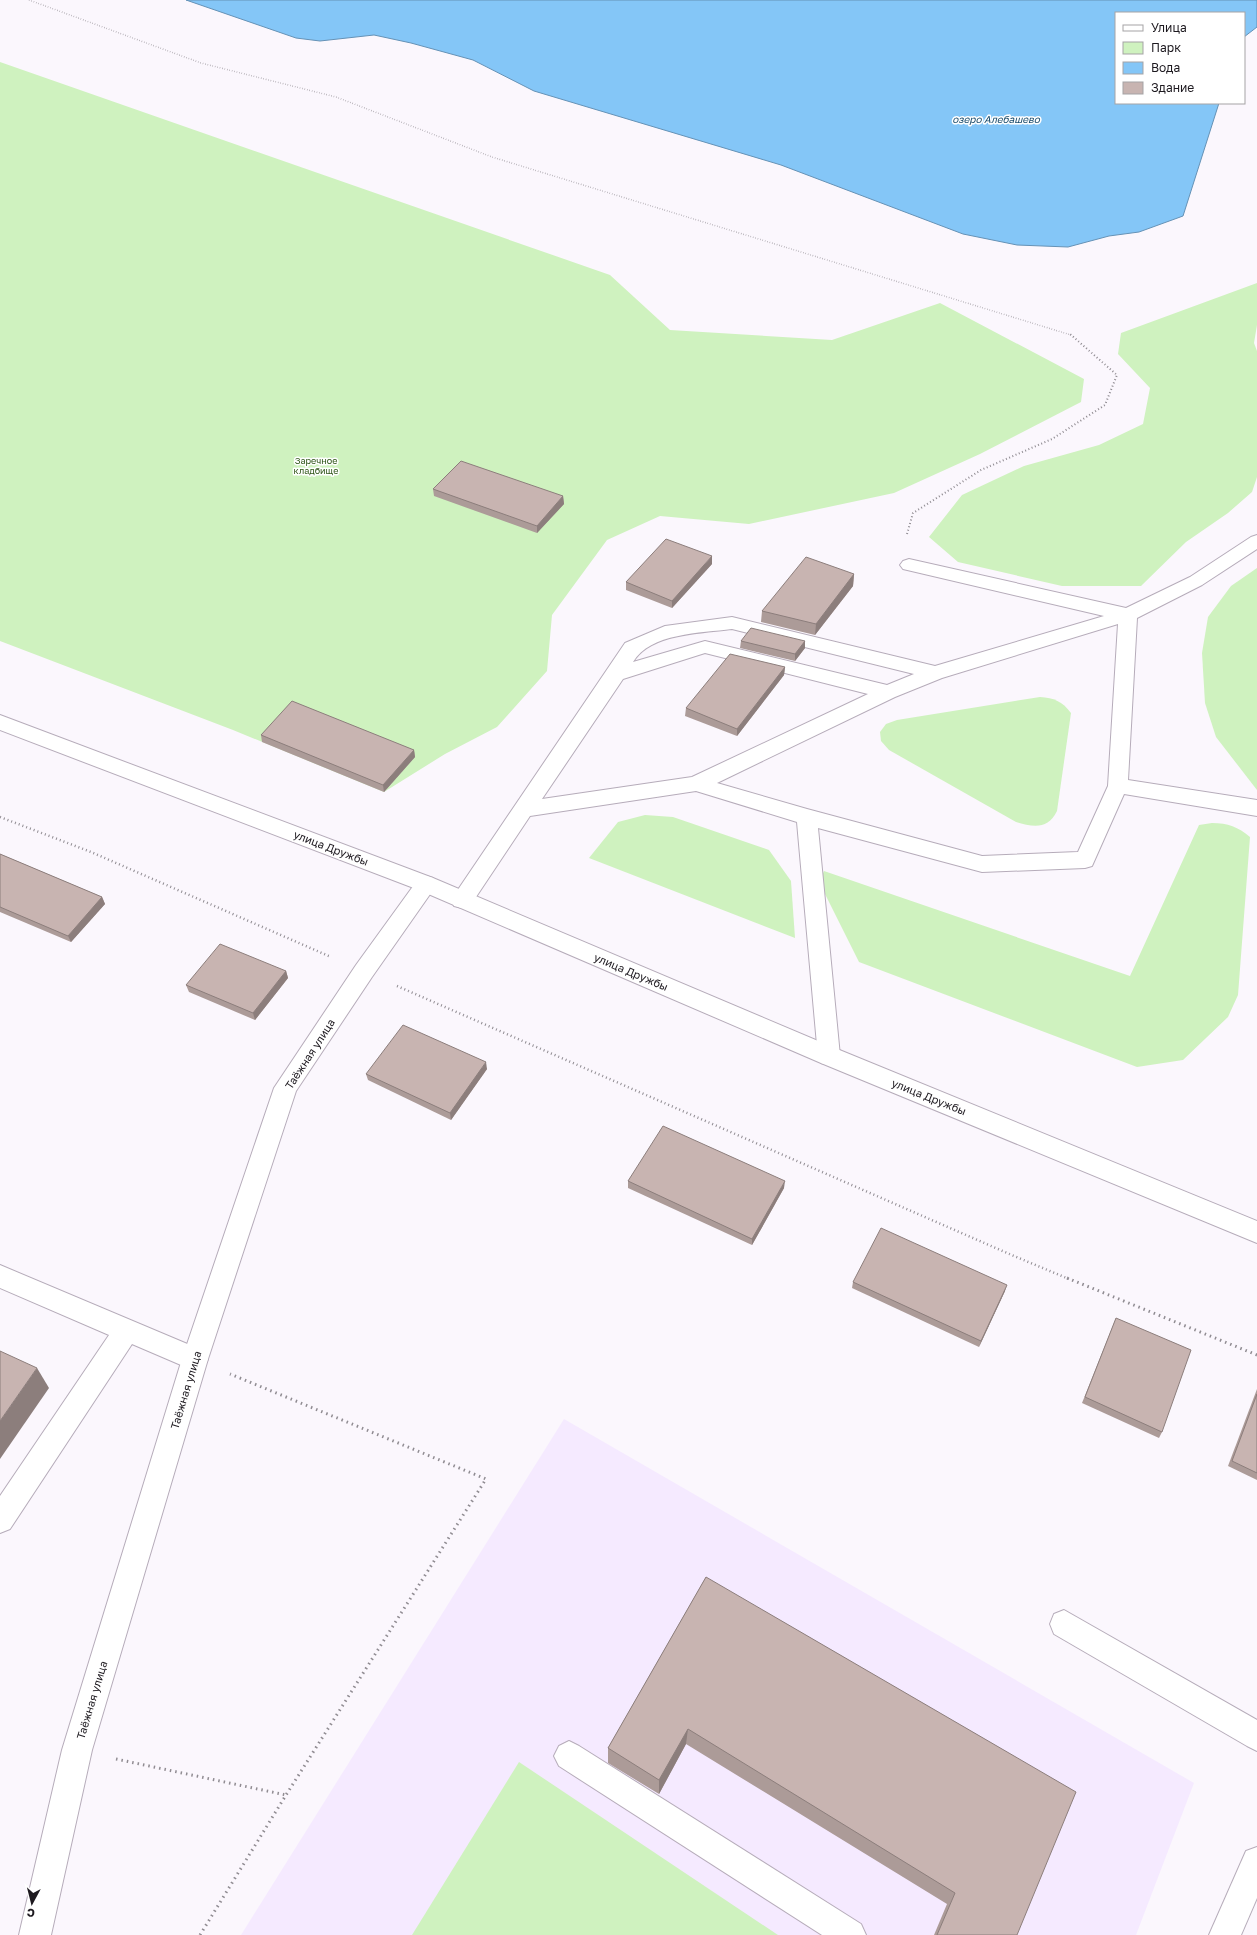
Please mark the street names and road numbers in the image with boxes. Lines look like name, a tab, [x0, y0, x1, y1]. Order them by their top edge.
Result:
street label: улица Дружбы	[292, 827, 370, 868]
street label: улица Дружбы	[592, 950, 670, 993]
street label: Таёжная улица	[282, 1016, 337, 1091]
street label: улица Дружбы	[890, 1076, 968, 1117]
street label: Таёжная улица	[167, 1349, 204, 1431]
street label: Таёжная улица	[73, 1659, 110, 1741]

